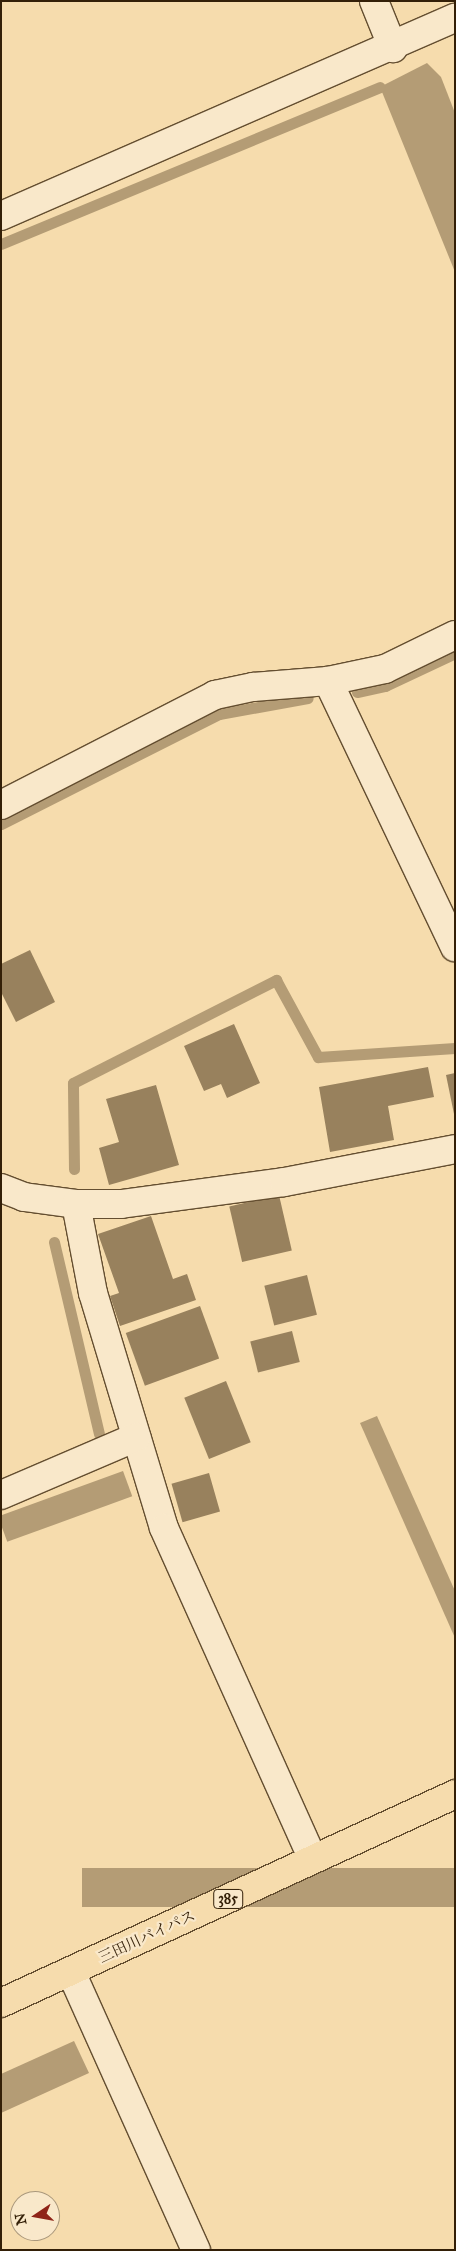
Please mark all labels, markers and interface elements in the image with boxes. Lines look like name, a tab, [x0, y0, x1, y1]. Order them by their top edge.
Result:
road number: 385	[213, 1888, 243, 1910]
street label: 三田川バイパス	[96, 1907, 198, 1967]
north arrow	[10, 2191, 60, 2241]
text: N	[11, 2211, 30, 2227]

